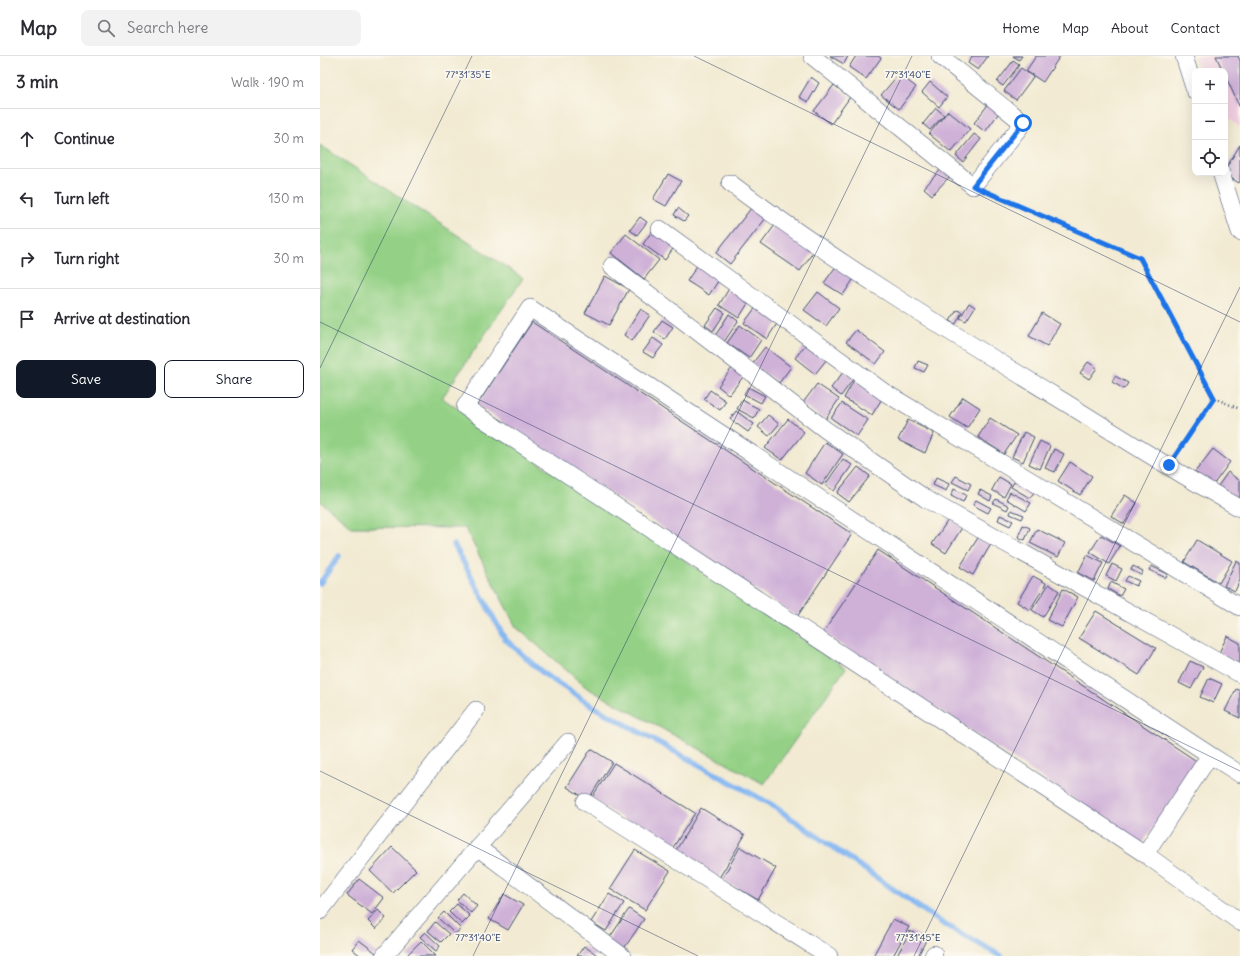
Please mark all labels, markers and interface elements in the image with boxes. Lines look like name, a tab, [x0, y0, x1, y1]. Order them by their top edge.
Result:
search box	[81, 10, 361, 46]
text: Map	[20, 16, 57, 40]
icon: search	[95, 17, 117, 39]
text: Search here	[127, 18, 208, 37]
text: Home	[1002, 19, 1040, 37]
text: Map	[1062, 19, 1089, 37]
text: About	[1111, 19, 1149, 37]
text: Contact	[1171, 19, 1220, 37]
text: 77°31'35"E	[445, 68, 491, 81]
text: 77°31'40"E	[885, 68, 931, 81]
map controls	[1192, 68, 1228, 176]
button: +	[1192, 68, 1228, 104]
text: 3 min	[16, 71, 58, 93]
text: Walk · 190 m	[231, 74, 304, 91]
button: −	[1192, 104, 1228, 140]
route start	[1014, 114, 1032, 132]
icon: ahead	[16, 128, 38, 150]
text: Continue	[54, 129, 115, 148]
text: 30 m	[274, 130, 304, 147]
button: locate	[1192, 140, 1228, 176]
icon: left	[16, 188, 38, 210]
text: Turn left	[54, 189, 109, 208]
text: 130 m	[268, 190, 304, 207]
icon: right	[16, 248, 38, 270]
text: Turn right	[54, 249, 119, 268]
text: 30 m	[274, 250, 304, 267]
icon: arrive	[16, 308, 38, 330]
text: Arrive at destination	[54, 309, 190, 328]
button: Save	[16, 360, 156, 398]
button: Share	[164, 360, 304, 398]
route end	[1160, 456, 1178, 474]
text: 77°31'40"E	[455, 931, 501, 944]
text: 77°31'45"E	[895, 931, 941, 944]

